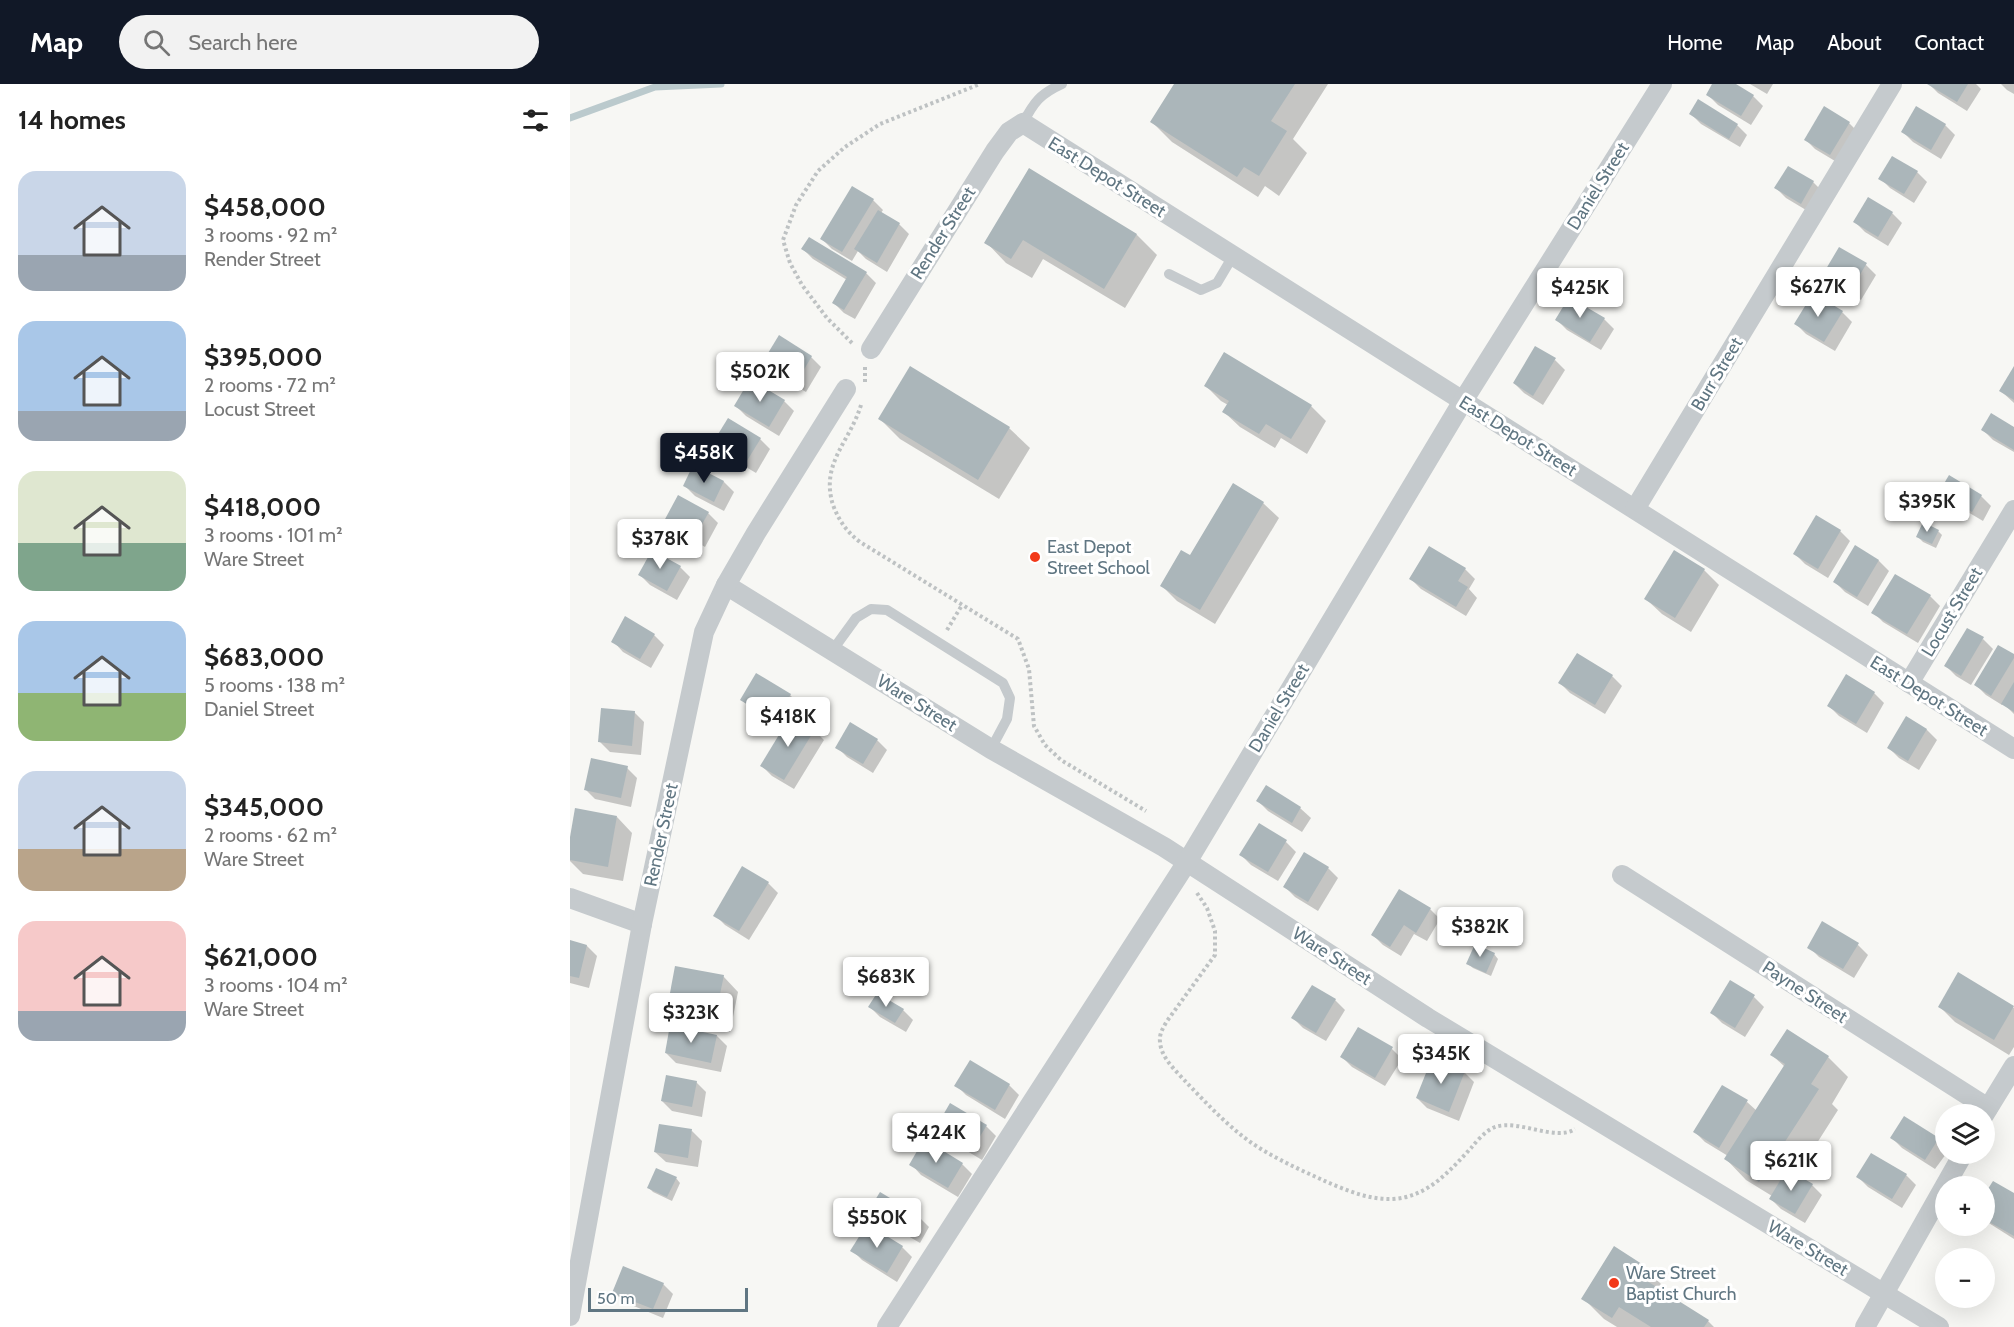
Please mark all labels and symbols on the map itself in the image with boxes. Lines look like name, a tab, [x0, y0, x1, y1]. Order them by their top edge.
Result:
street label: East Depot Street	[1044, 132, 1170, 222]
street label: Daniel Street	[1562, 138, 1634, 234]
street label: Render Street	[906, 183, 980, 283]
pin: $627K	[1776, 267, 1860, 318]
pin: $425K	[1538, 268, 1622, 319]
street label: Burr Street	[1687, 333, 1747, 415]
pin: $502K	[718, 352, 802, 403]
street label: East Depot Street	[1455, 391, 1581, 481]
pin: $458K	[662, 433, 746, 484]
pin: $395K	[1885, 482, 1969, 533]
pin: $378K	[618, 519, 702, 570]
place label: East Depot Street School	[1047, 536, 1151, 579]
marker: East Depot Street School	[1028, 550, 1042, 564]
street label: Locust Street	[1917, 563, 1987, 661]
street label: East Depot Street	[1866, 651, 1992, 741]
street label: Daniel Street	[1244, 660, 1314, 756]
street label: Ware Street	[873, 670, 961, 736]
pin: $418K	[746, 697, 830, 748]
street label: Render Street	[639, 781, 683, 889]
pin: $382K	[1438, 907, 1522, 958]
street label: Ware Street	[1288, 922, 1376, 990]
street label: Payne Street	[1758, 956, 1852, 1028]
pin: $683K	[844, 957, 928, 1008]
pin: $323K	[649, 993, 733, 1044]
pin: $345K	[1399, 1034, 1483, 1085]
pin: $424K	[894, 1113, 978, 1164]
pin: $621K	[1749, 1141, 1833, 1192]
pin: $550K	[835, 1198, 919, 1249]
street label: Ware Street	[1764, 1215, 1852, 1281]
place label: Ware Street Baptist Church	[1626, 1262, 1736, 1305]
marker: Ware Street Baptist Church	[1607, 1276, 1621, 1290]
scale bar	[588, 1285, 748, 1312]

